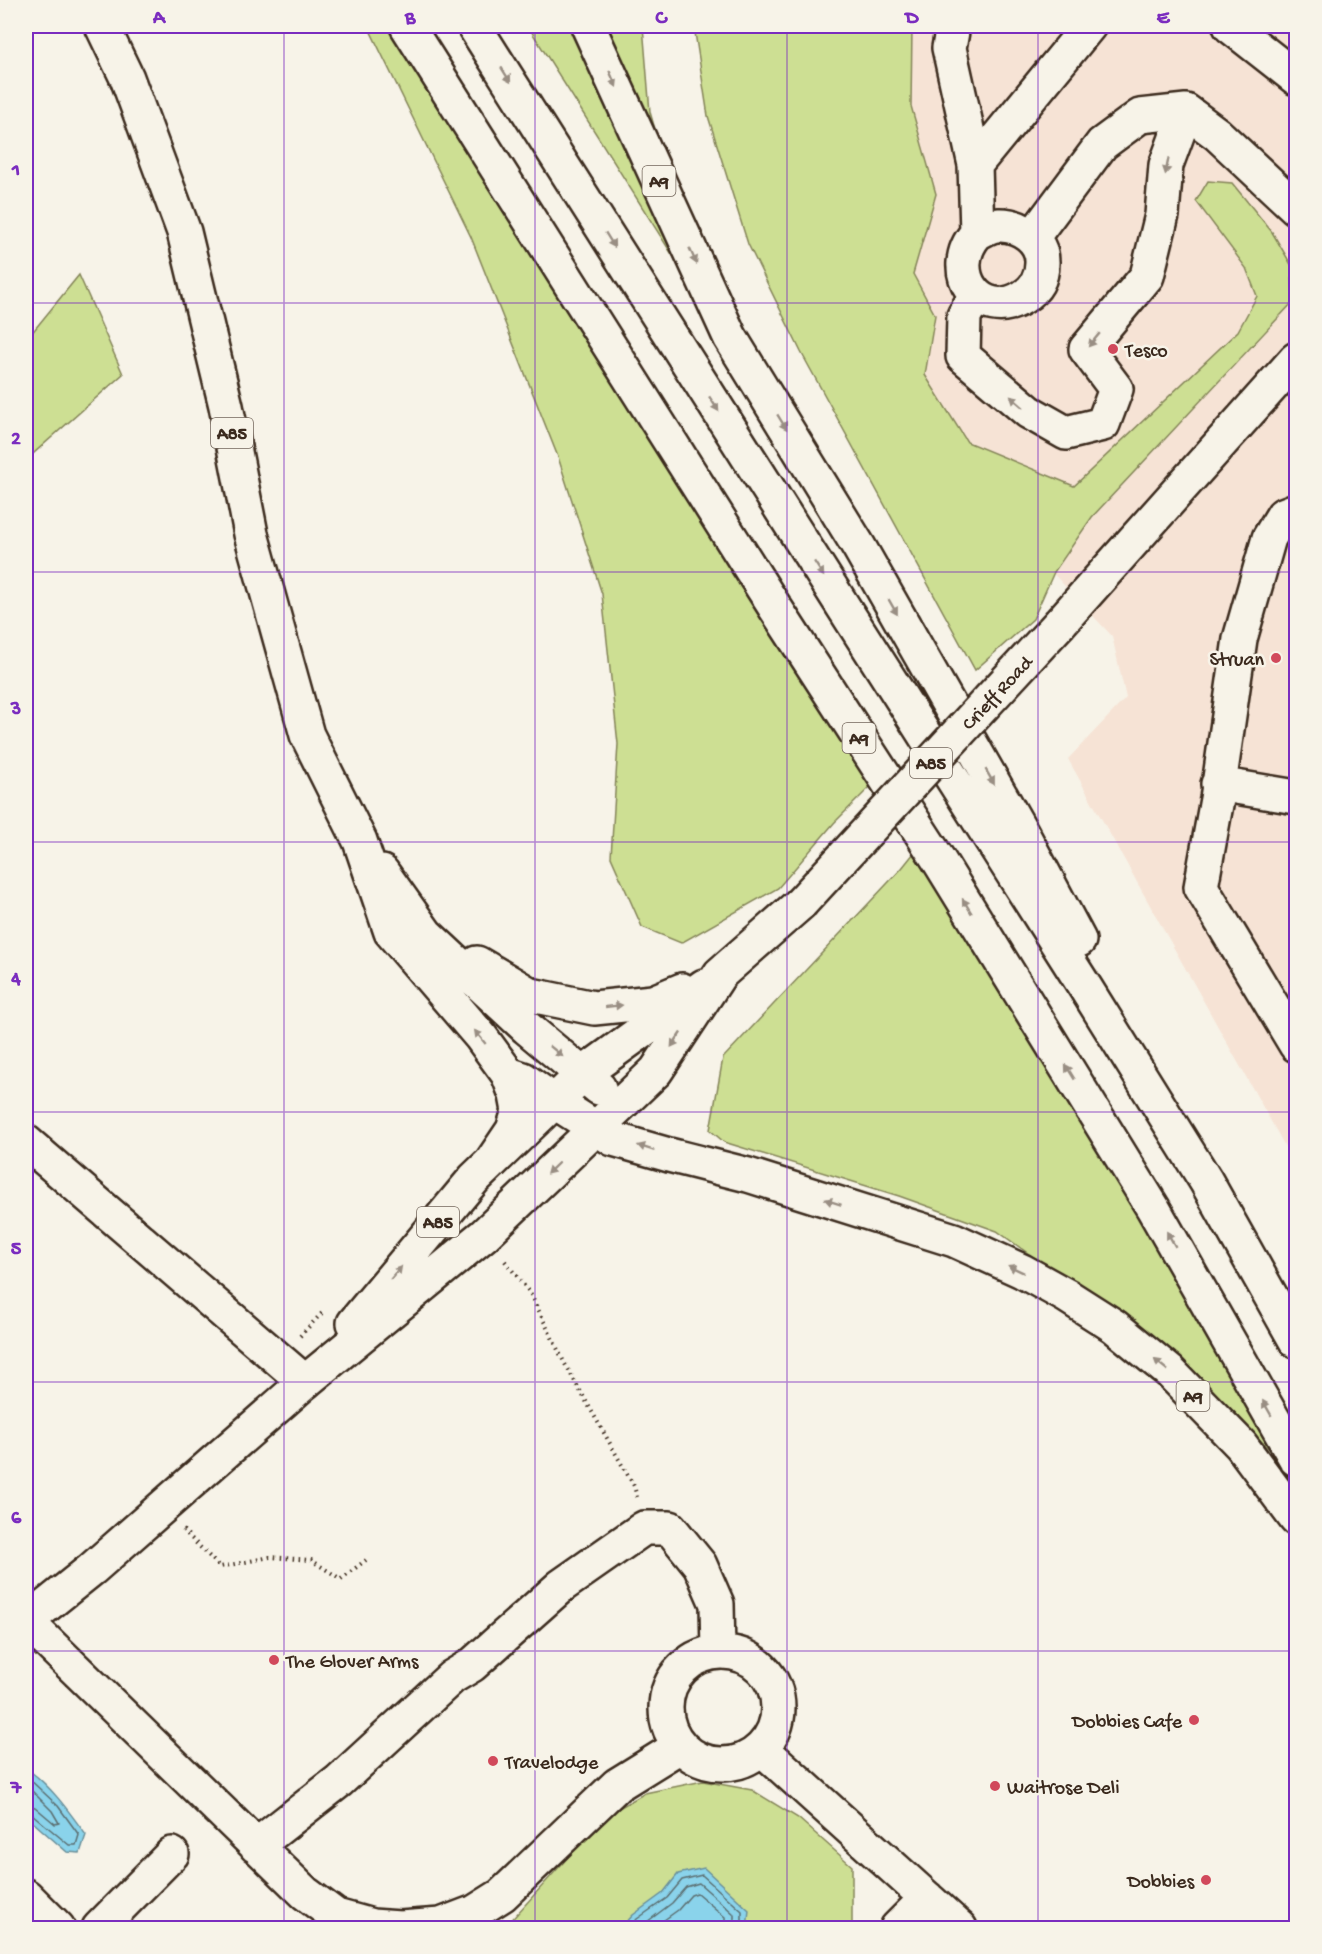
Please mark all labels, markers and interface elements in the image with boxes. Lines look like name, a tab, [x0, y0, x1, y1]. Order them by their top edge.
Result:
text: A	[152, 8, 167, 31]
text: B	[404, 8, 416, 31]
text: C	[655, 8, 669, 31]
text: D	[903, 8, 919, 31]
text: E	[1157, 8, 1171, 31]
one-way arrow	[500, 67, 511, 83]
one-way arrow	[608, 70, 617, 87]
one-way arrow	[1162, 157, 1171, 176]
text: 1	[11, 160, 20, 183]
road number: A9	[642, 166, 676, 196]
one-way arrow	[604, 232, 615, 248]
one-way arrow	[689, 248, 698, 265]
one-way arrow	[1087, 332, 1100, 348]
place label: Tesco	[1124, 341, 1168, 364]
marker: Tesco	[1106, 342, 1120, 356]
one-way arrow	[709, 396, 720, 413]
one-way arrow	[1010, 396, 1025, 409]
one-way arrow	[777, 414, 788, 430]
road number: A85	[211, 418, 253, 448]
text: 2	[11, 429, 21, 452]
one-way arrow	[814, 561, 825, 577]
one-way arrow	[888, 599, 899, 615]
place label: Struan	[1209, 650, 1264, 673]
street label: Crieff Road	[958, 651, 1040, 736]
marker: Struan	[1269, 651, 1283, 665]
text: 3	[10, 699, 21, 722]
road number: A9	[842, 723, 876, 753]
road number: A85	[910, 748, 952, 778]
one-way arrow	[985, 769, 995, 786]
one-way arrow	[962, 898, 973, 914]
text: 4	[10, 969, 21, 992]
one-way arrow	[604, 1001, 623, 1011]
one-way arrow	[475, 1029, 487, 1044]
one-way arrow	[670, 1032, 682, 1048]
one-way arrow	[548, 1044, 563, 1057]
one-way arrow	[1064, 1064, 1075, 1080]
one-way arrow	[636, 1142, 654, 1152]
one-way arrow	[546, 1160, 560, 1174]
one-way arrow	[824, 1197, 842, 1206]
road number: A85	[417, 1207, 459, 1237]
one-way arrow	[1166, 1230, 1176, 1247]
text: 5	[11, 1239, 22, 1262]
one-way arrow	[1007, 1264, 1024, 1273]
one-way arrow	[389, 1265, 402, 1280]
one-way arrow	[1153, 1358, 1169, 1371]
road number: A9	[1176, 1381, 1210, 1411]
one-way arrow	[1263, 1400, 1273, 1417]
text: 6	[11, 1508, 22, 1531]
place label: The Glover Arms	[285, 1652, 419, 1675]
marker: The Glover Arms	[267, 1653, 281, 1667]
place label: Dobbies Cafe	[1070, 1712, 1183, 1735]
marker: Dobbies Cafe	[1187, 1713, 1201, 1727]
place label: Travelodge	[504, 1753, 599, 1776]
marker: Travelodge	[486, 1754, 500, 1768]
text: 7	[10, 1778, 23, 1801]
place label: Waitrose Deli	[1007, 1778, 1120, 1801]
marker: Waitrose Deli	[988, 1779, 1002, 1793]
place label: Dobbies	[1125, 1872, 1195, 1895]
marker: Dobbies	[1199, 1873, 1213, 1887]

